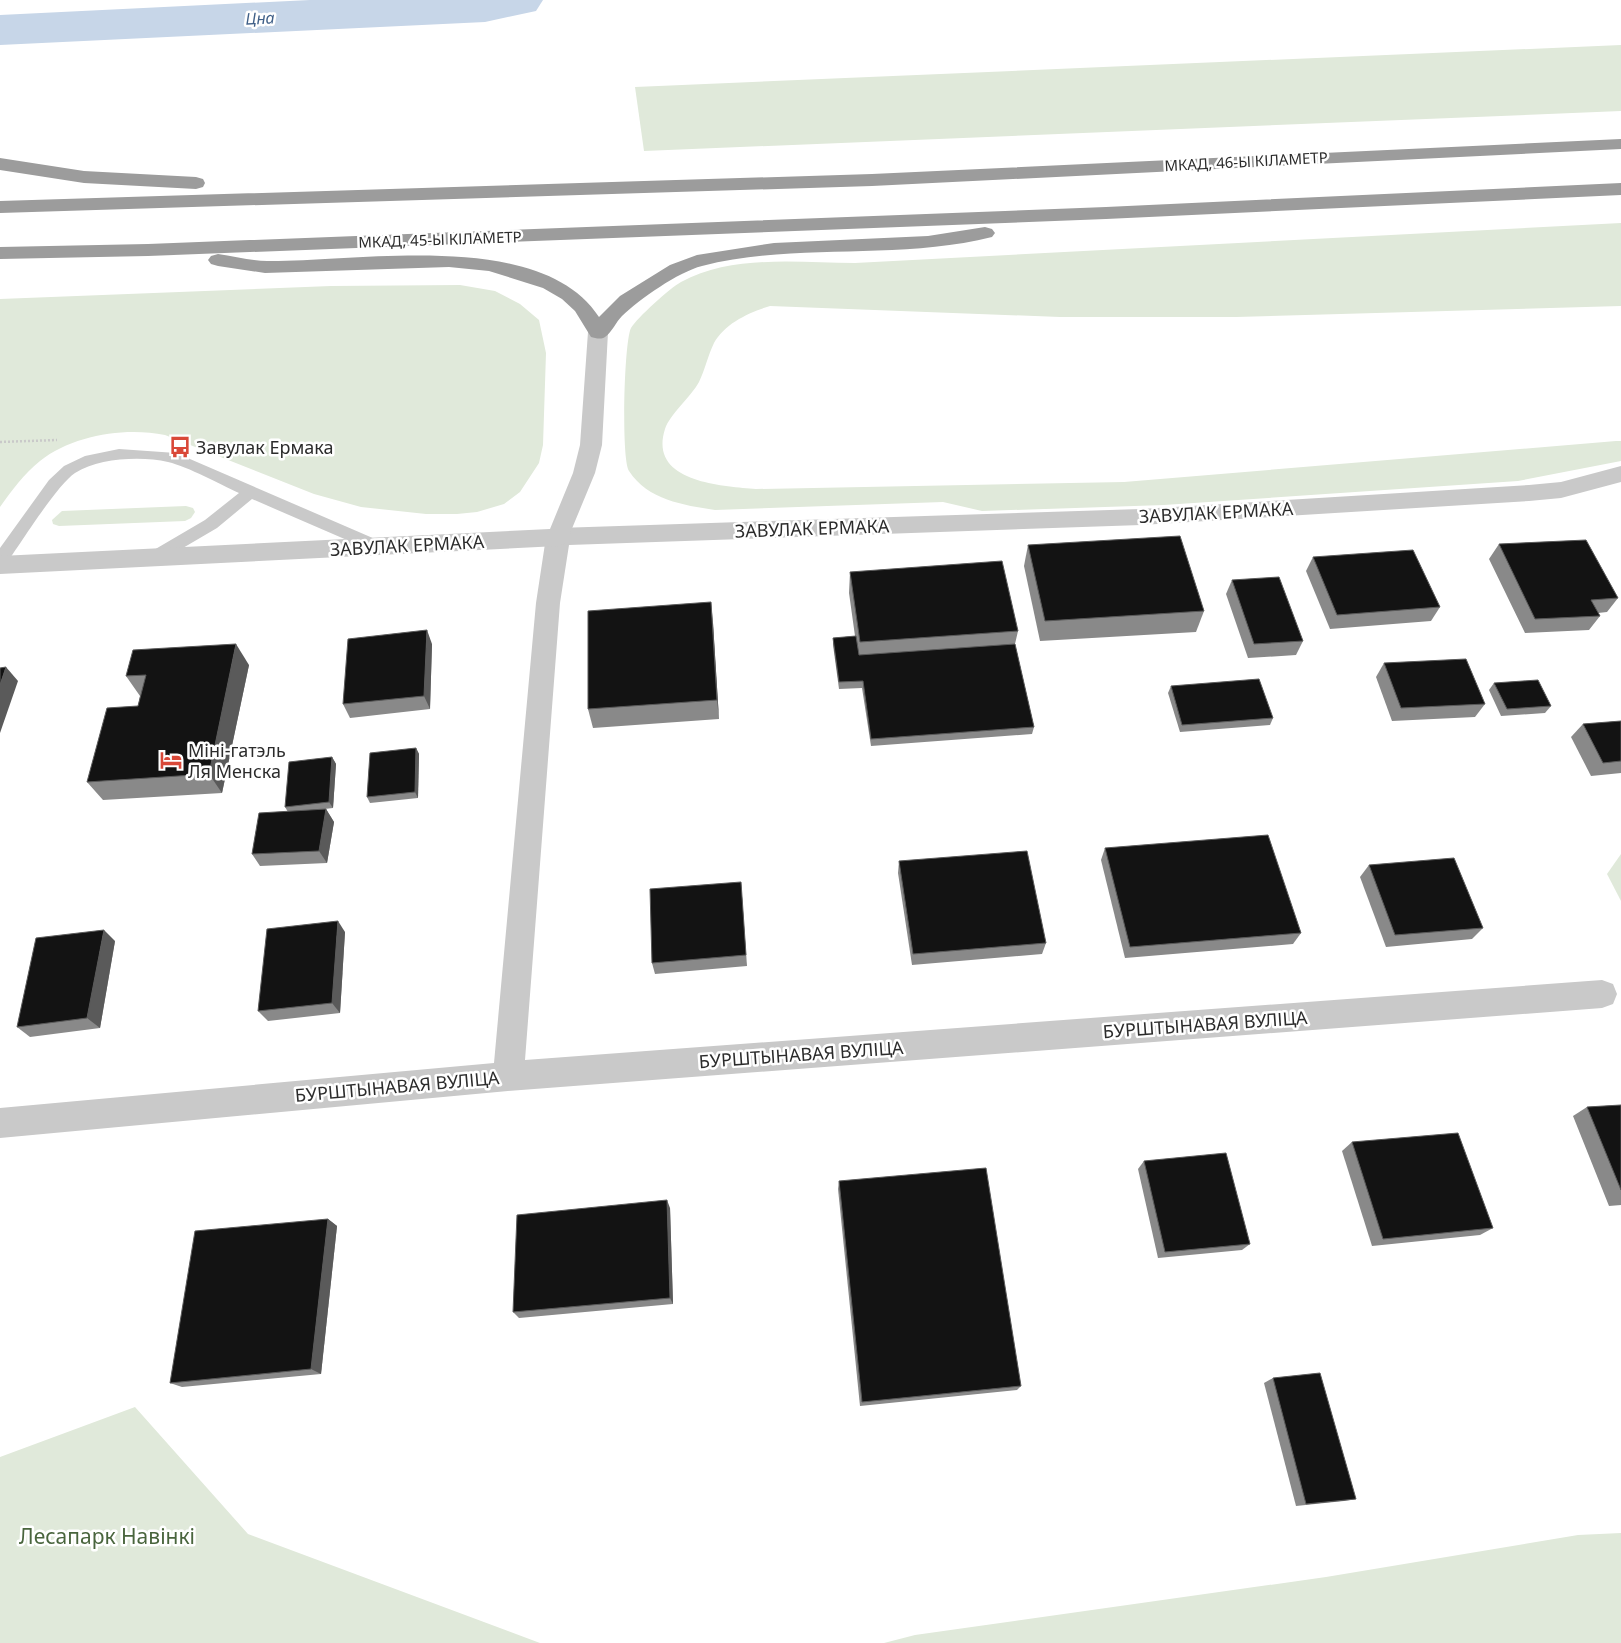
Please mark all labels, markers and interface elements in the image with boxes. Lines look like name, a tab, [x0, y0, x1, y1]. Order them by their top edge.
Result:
water label: Цна	[245, 6, 275, 30]
street label: МКАД, 46-Ы КІЛАМЕТР	[1164, 147, 1328, 175]
street label: МКАД, 45-Ы КІЛАМЕТР	[358, 226, 522, 252]
bus stop icon: Завулак Ермака	[167, 434, 193, 460]
place label: Завулак Ермака	[196, 435, 333, 459]
street label: ЗАВУЛАК ЕРМАКА	[1138, 496, 1294, 528]
street label: ЗАВУЛАК ЕРМАКА	[734, 513, 890, 543]
street label: ЗАВУЛАК ЕРМАКА	[329, 529, 485, 561]
place label: Міні-гатэль Ля Менска	[188, 738, 286, 783]
hotel icon: Міні-гатэль Ля Менска	[158, 747, 184, 773]
street label: БУРШТЫНАВАЯ ВУЛІЦА	[1102, 1005, 1308, 1043]
street label: БУРШТЫНАВАЯ ВУЛІЦА	[698, 1035, 904, 1073]
street label: БУРШТЫНАВАЯ ВУЛІЦА	[294, 1065, 501, 1107]
park label: Лесапарк Навінкі	[19, 1522, 195, 1550]

